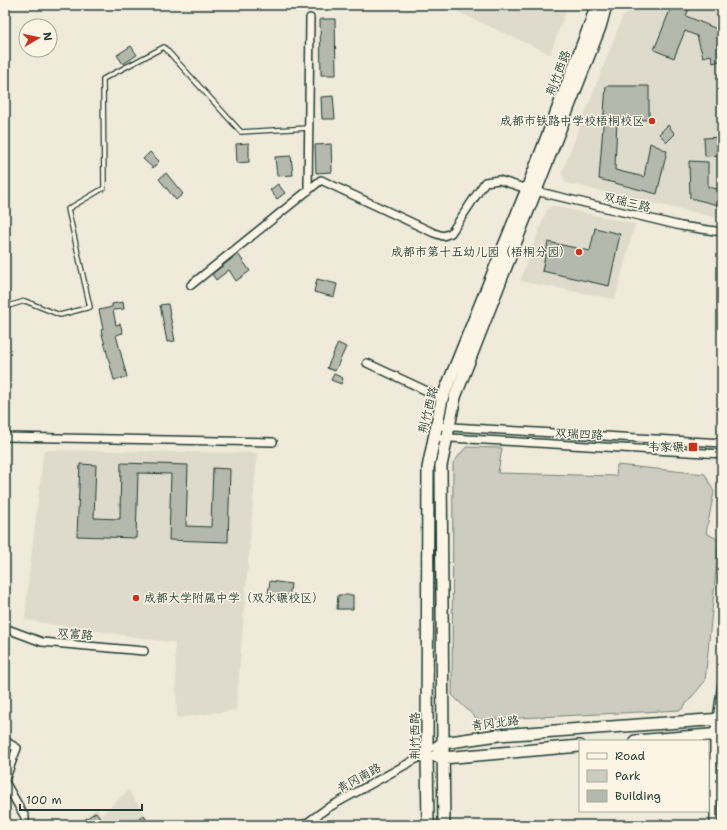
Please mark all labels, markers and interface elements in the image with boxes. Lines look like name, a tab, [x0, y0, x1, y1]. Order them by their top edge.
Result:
north arrow	[18, 18, 58, 58]
text: N	[39, 31, 56, 42]
street label: 荆竹西路	[542, 48, 574, 98]
place label: 成都市铁路中学校梧桐校区	[500, 113, 644, 129]
marker: 成都市铁路中学校梧桐校区	[647, 116, 657, 126]
street label: 双瑞三路	[602, 188, 652, 216]
place label: 成都市第十五幼儿园（梧桐分园）	[391, 244, 571, 260]
marker: 成都市第十五幼儿园（梧桐分园）	[574, 247, 584, 257]
street label: 荆竹西路	[414, 385, 442, 435]
street label: 双瑞四路	[555, 425, 603, 443]
place label: 韦家碾	[648, 439, 684, 455]
marker: 韦家碾	[687, 441, 699, 453]
place label: 成都大学附属中学（双水碾校区）	[144, 590, 324, 606]
marker: 成都大学附属中学（双水碾校区）	[131, 593, 141, 603]
street label: 双富路	[56, 624, 94, 644]
street label: 荆竹西路	[407, 712, 423, 760]
street label: 青冈北路	[470, 712, 520, 734]
legend	[579, 740, 709, 812]
text: Road	[615, 748, 646, 764]
street label: 青冈南路	[334, 759, 384, 797]
text: Park	[615, 768, 641, 784]
scale bar	[20, 786, 142, 812]
text: Building	[615, 788, 661, 804]
text: 100 m	[26, 792, 62, 808]

